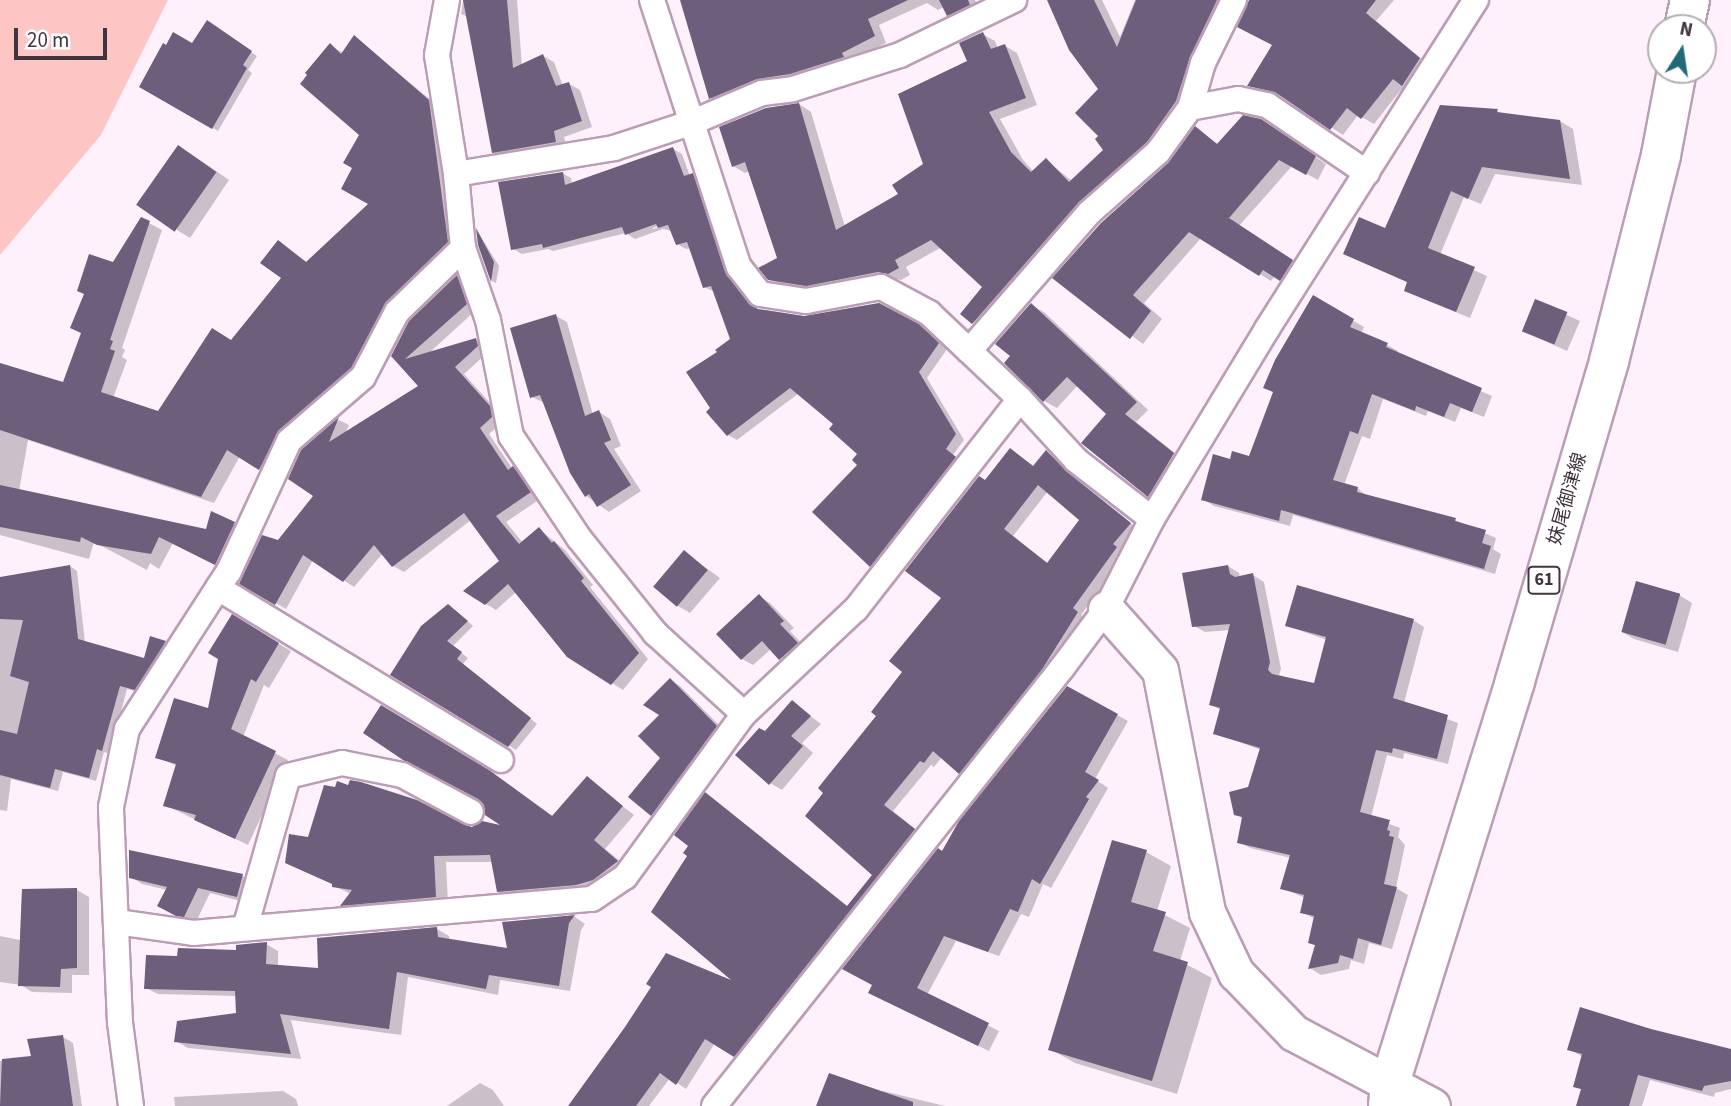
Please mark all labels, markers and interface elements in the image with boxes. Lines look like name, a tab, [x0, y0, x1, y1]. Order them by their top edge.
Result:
scale bar	[18, 14, 110, 58]
north arrow	[1647, 14, 1717, 84]
text: N	[1677, 15, 1695, 44]
text: 20 m	[27, 25, 69, 55]
street label: 妹尾御津線	[1544, 450, 1592, 548]
road number: 61	[1526, 566, 1562, 594]

